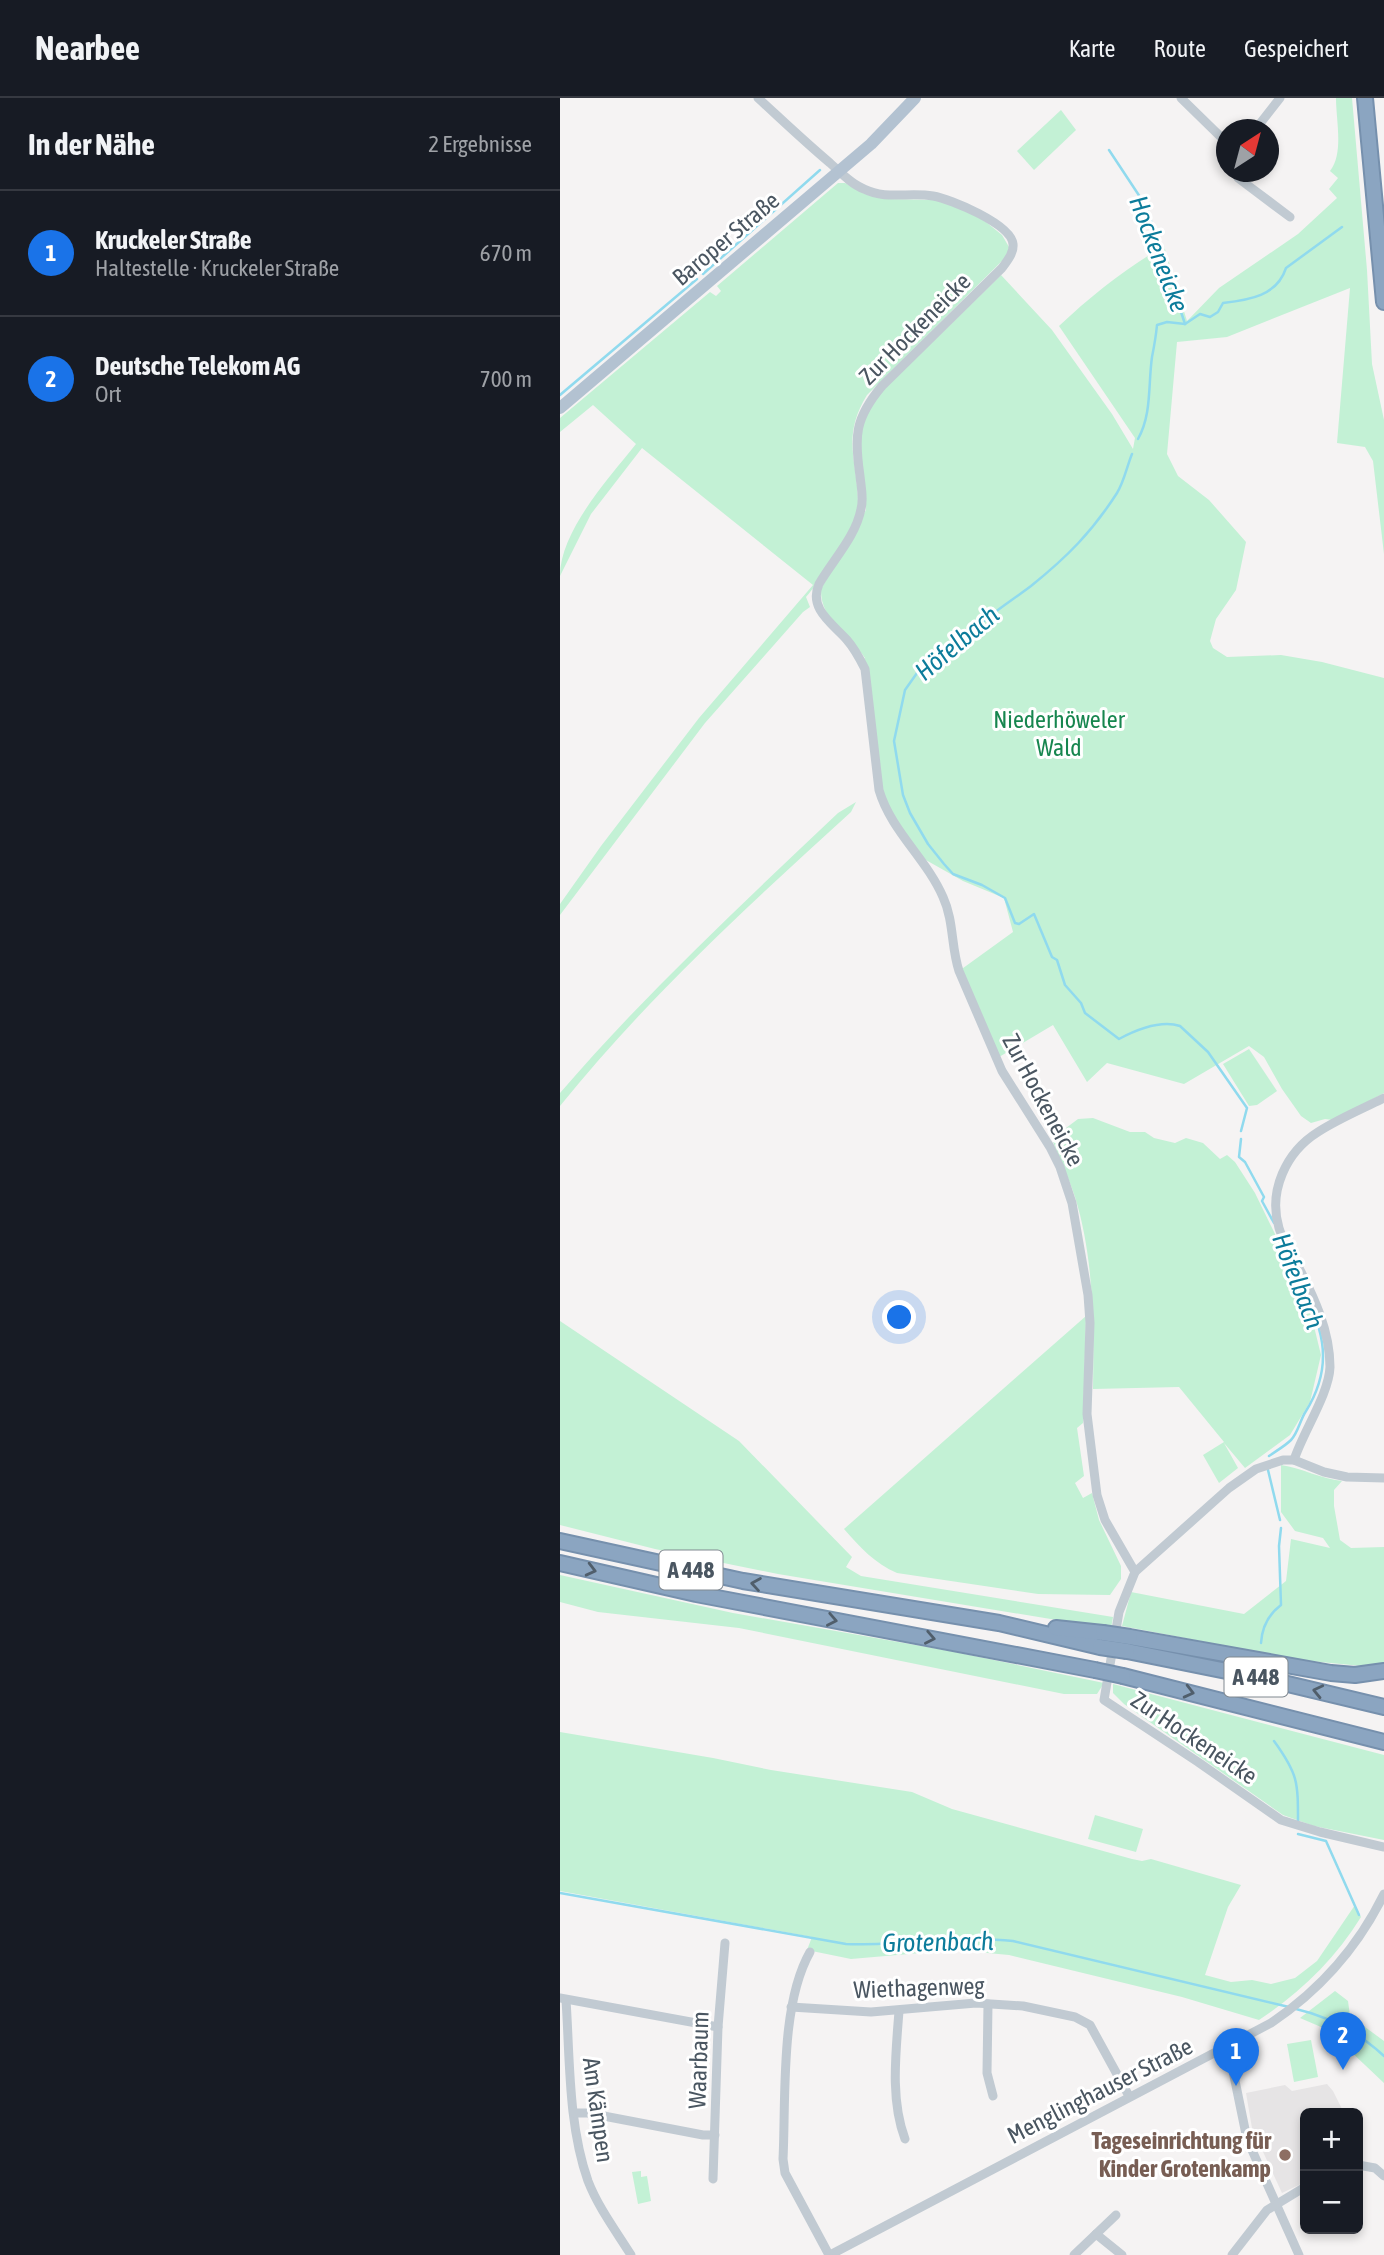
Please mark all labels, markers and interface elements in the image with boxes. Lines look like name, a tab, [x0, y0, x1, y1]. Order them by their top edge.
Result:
text: Nearbee	[35, 29, 140, 67]
text: Karte	[1069, 35, 1115, 62]
text: Route	[1153, 35, 1206, 62]
text: Gespeichert	[1244, 35, 1349, 62]
north arrow	[1216, 119, 1279, 182]
text: In der Nähe	[28, 127, 155, 161]
text: 2 Ergebnisse	[428, 131, 532, 157]
street label: Baroper Straße	[667, 186, 784, 291]
water label: Hockeneicke	[1123, 191, 1195, 317]
text: Kruckeler Straße	[95, 225, 252, 255]
text: 1	[46, 240, 56, 266]
text: 670 m	[480, 240, 532, 266]
text: Haltestelle · Kruckeler Straße	[95, 255, 339, 281]
street label: Zur Hockeneicke	[854, 268, 976, 390]
text: Deutsche Telekom AG	[95, 351, 300, 381]
text: 2	[46, 366, 56, 392]
text: 700 m	[480, 366, 532, 392]
text: Ort	[95, 381, 122, 407]
water label: Höfelbach	[909, 599, 1005, 687]
park label: Niederhöweler Wald	[993, 706, 1126, 761]
street label: Zur Hockeneicke	[997, 1029, 1090, 1170]
water label: Höfelbach	[1266, 1229, 1330, 1333]
your location	[882, 1300, 916, 1334]
road number: A 448	[660, 1550, 722, 1590]
one-way arrow	[584, 1562, 596, 1576]
one-way arrow	[750, 1577, 762, 1592]
one-way arrow	[826, 1612, 838, 1627]
one-way arrow	[924, 1630, 936, 1645]
road number: A 448	[1224, 1658, 1288, 1696]
one-way arrow	[1183, 1684, 1195, 1698]
one-way arrow	[1312, 1684, 1324, 1699]
street label: Zur Hockeneicke	[1126, 1686, 1262, 1790]
water label: Grotenbach	[882, 1926, 994, 1958]
street label: Wiethagenweg	[853, 1972, 986, 2003]
street label: Waarbaum	[683, 2011, 714, 2109]
pin: 2	[1320, 2012, 1366, 2070]
pin: 1	[1213, 2028, 1259, 2086]
street label: Menglinghauser Straße	[1003, 2032, 1197, 2149]
street label: Am Kämpen	[578, 2056, 619, 2164]
map controls	[1300, 2108, 1363, 2234]
button: +	[1300, 2108, 1363, 2171]
place label: Tageseinrichtung für Kinder Grotenkamp	[1092, 2127, 1272, 2182]
marker: Tageseinrichtung für Kinder Grotenkamp	[1277, 2147, 1293, 2163]
button: −	[1300, 2171, 1363, 2234]

